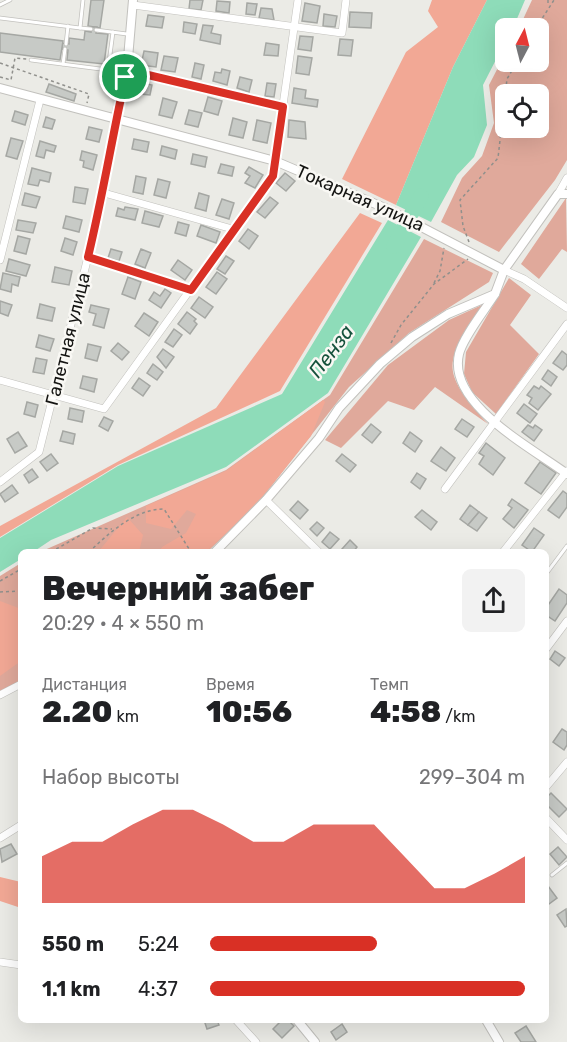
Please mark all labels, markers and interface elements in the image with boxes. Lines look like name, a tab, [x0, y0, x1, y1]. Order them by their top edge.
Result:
north arrow	[495, 18, 549, 72]
map controls	[495, 18, 549, 138]
pin	[99, 51, 150, 102]
icon: arrive	[108, 60, 141, 93]
button: locate	[495, 84, 549, 138]
street label: Токарная улица	[293, 160, 427, 236]
street label: Галетная улица	[41, 270, 95, 408]
water label: Пенза	[303, 320, 359, 382]
text: Вечерний забег	[42, 569, 314, 608]
button: share	[462, 569, 525, 632]
text: 20:29 · 4 × 550 m	[42, 611, 204, 635]
text: Дистанция	[42, 675, 127, 694]
text: Время	[206, 675, 255, 694]
text: Темп	[370, 675, 409, 694]
text: 2.20	[42, 694, 113, 730]
text: 10:56	[206, 694, 292, 730]
text: 4:58	[370, 694, 441, 730]
text: km	[113, 707, 139, 726]
text: /km	[441, 707, 475, 726]
text: Набор высоты	[42, 765, 180, 789]
text: 299–304 m	[419, 765, 525, 789]
text: 550 m	[42, 932, 104, 956]
text: 5:24	[138, 932, 179, 956]
text: 1.1 km	[42, 977, 101, 1001]
text: 4:37	[138, 977, 178, 1001]

